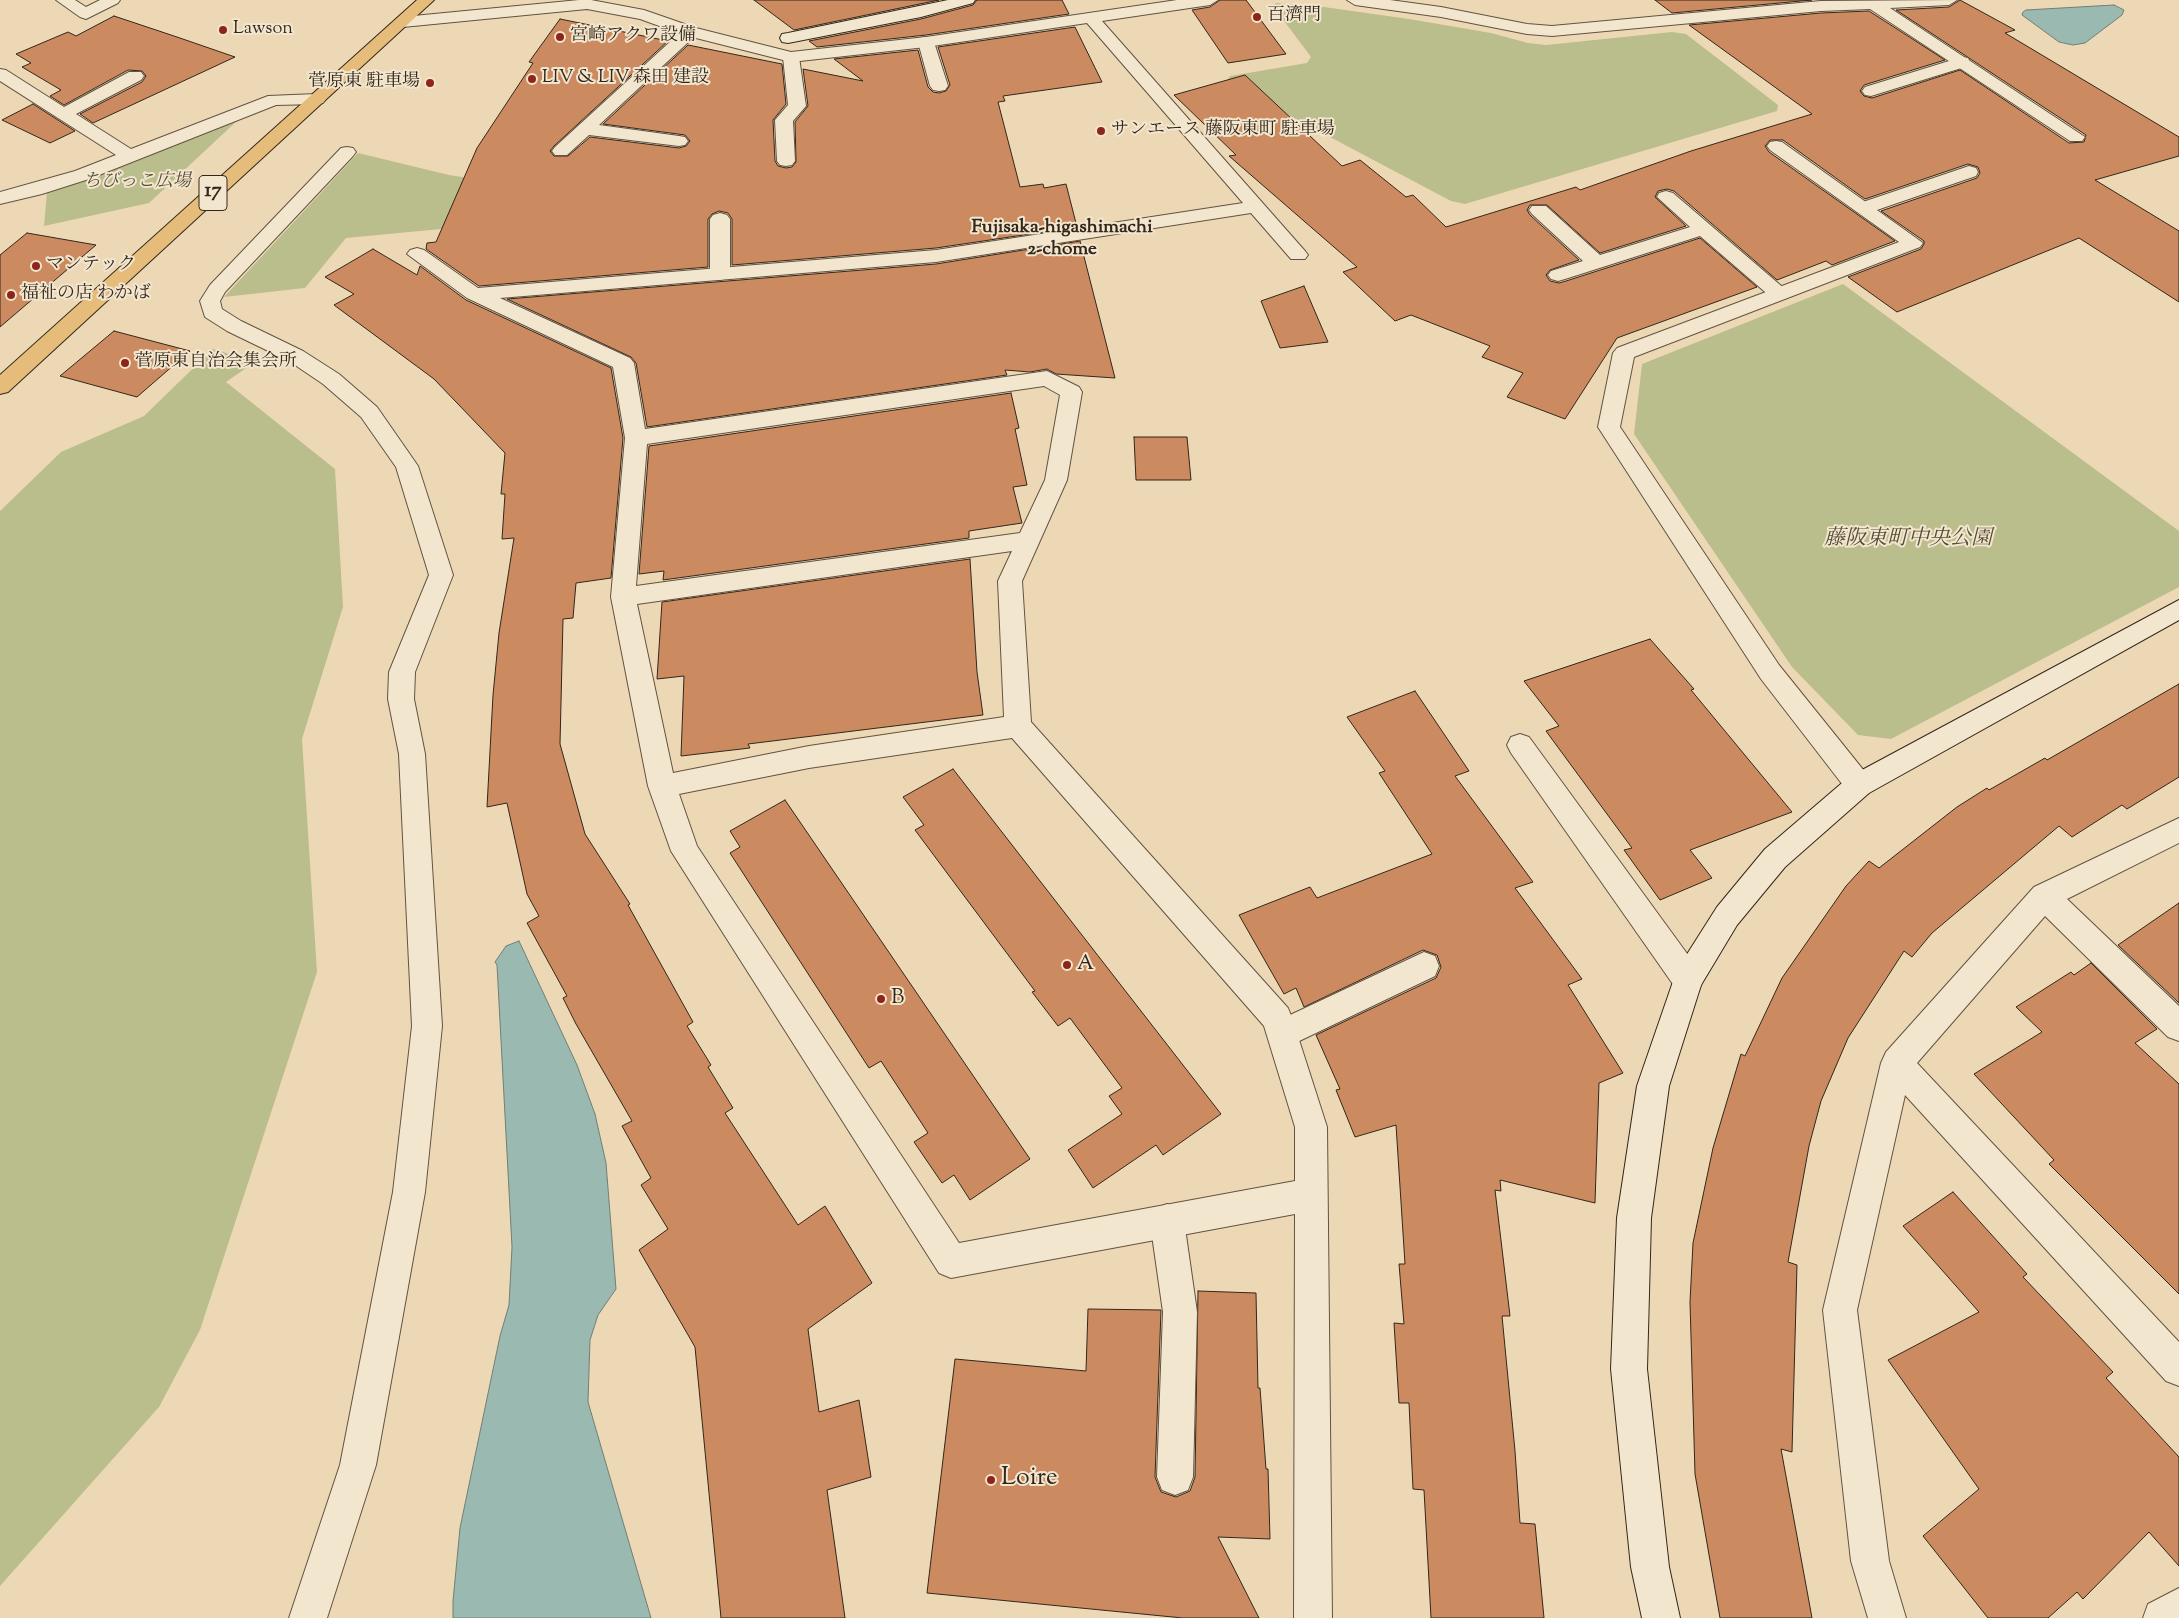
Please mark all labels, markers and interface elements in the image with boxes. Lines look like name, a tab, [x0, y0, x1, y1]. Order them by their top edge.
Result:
place label: 百濟門	[1267, 6, 1321, 28]
marker: 百濟門	[1251, 11, 1263, 23]
place label: Lawson	[233, 19, 293, 41]
marker: Lawson	[217, 24, 229, 36]
place label: 宮崎アクワ設備	[570, 26, 696, 48]
marker: 宮崎アクワ設備	[554, 31, 566, 43]
place label: LIV & LIV 森田 建設	[542, 68, 709, 90]
place label: 菅原東 駐車場	[308, 72, 420, 94]
marker: LIV & LIV 森田 建設	[526, 73, 538, 85]
marker: 菅原東 駐車場	[424, 77, 436, 89]
place label: サンエース 藤阪東町 駐車場	[1111, 120, 1335, 142]
marker: サンエース 藤阪東町 駐車場	[1095, 125, 1107, 137]
park label: ちびっこ広場	[83, 172, 191, 194]
road number: 17	[199, 176, 227, 210]
district label: Fujisaka-higashimachi 2-chome	[971, 218, 1153, 262]
place label: マンテック	[46, 255, 136, 277]
marker: マンテック	[30, 260, 42, 272]
place label: 福祉の店 わかば	[21, 284, 151, 306]
marker: 福祉の店 わかば	[5, 289, 17, 301]
place label: 菅原東自治会集会所	[135, 352, 297, 374]
marker: 菅原東自治会集会所	[119, 357, 131, 369]
park label: 藤阪東町中央公園	[1824, 527, 1992, 553]
place label: A	[1077, 952, 1094, 978]
marker: A	[1061, 959, 1073, 971]
place label: B	[891, 986, 904, 1012]
marker: B	[875, 993, 887, 1005]
place label: Loire	[1001, 1465, 1058, 1495]
marker: Loire	[985, 1474, 997, 1486]

